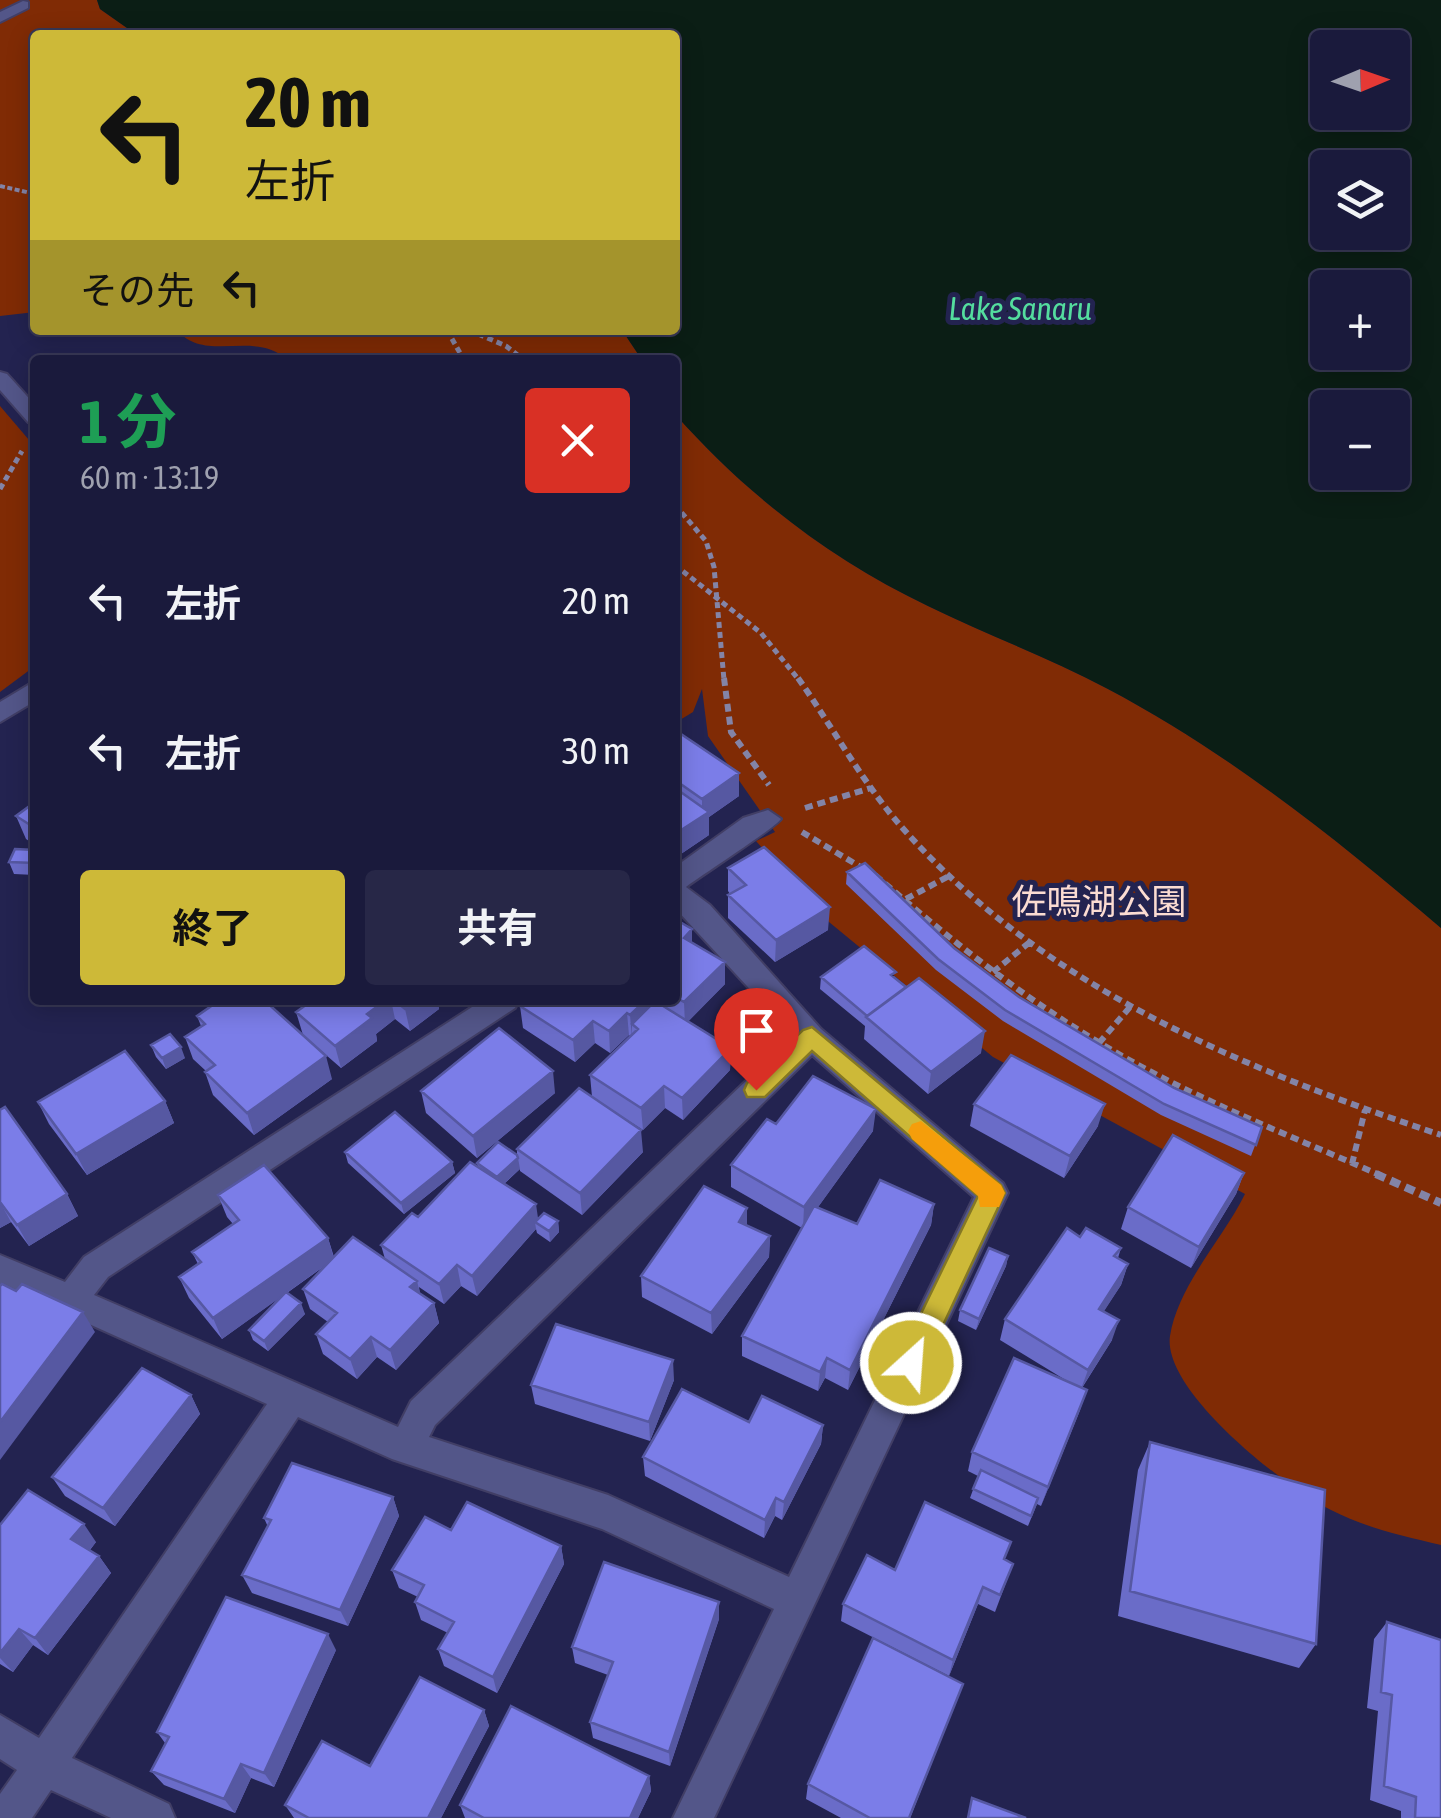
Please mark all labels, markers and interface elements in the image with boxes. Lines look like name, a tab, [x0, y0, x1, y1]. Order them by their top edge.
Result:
north arrow	[1310, 30, 1410, 130]
map controls	[1310, 30, 1410, 490]
text: 20 m	[245, 62, 371, 142]
icon: left	[80, 70, 210, 200]
button: layers	[1310, 150, 1410, 250]
text: 左折	[245, 155, 335, 207]
icon: left	[214, 260, 269, 315]
text: その先	[80, 269, 194, 312]
button: +	[1310, 270, 1410, 370]
water label: Lake Sanaru	[948, 290, 1092, 327]
text: 1 分	[80, 387, 176, 456]
button: close	[525, 388, 630, 493]
button: −	[1310, 390, 1410, 490]
text: 60 m · 13:19	[80, 459, 219, 496]
icon: left	[80, 573, 135, 628]
text: 20 m	[562, 579, 630, 622]
text: 左折	[165, 582, 241, 625]
icon: left	[80, 723, 135, 778]
text: 30 m	[562, 729, 630, 772]
text: 左折	[165, 732, 241, 775]
button: 終了	[80, 870, 345, 985]
button: 共有	[365, 870, 630, 985]
park label: 佐鳴湖公園	[1011, 881, 1187, 921]
pin	[714, 988, 799, 1091]
icon: arrive	[729, 1003, 784, 1058]
position arrow	[859, 1311, 963, 1415]

